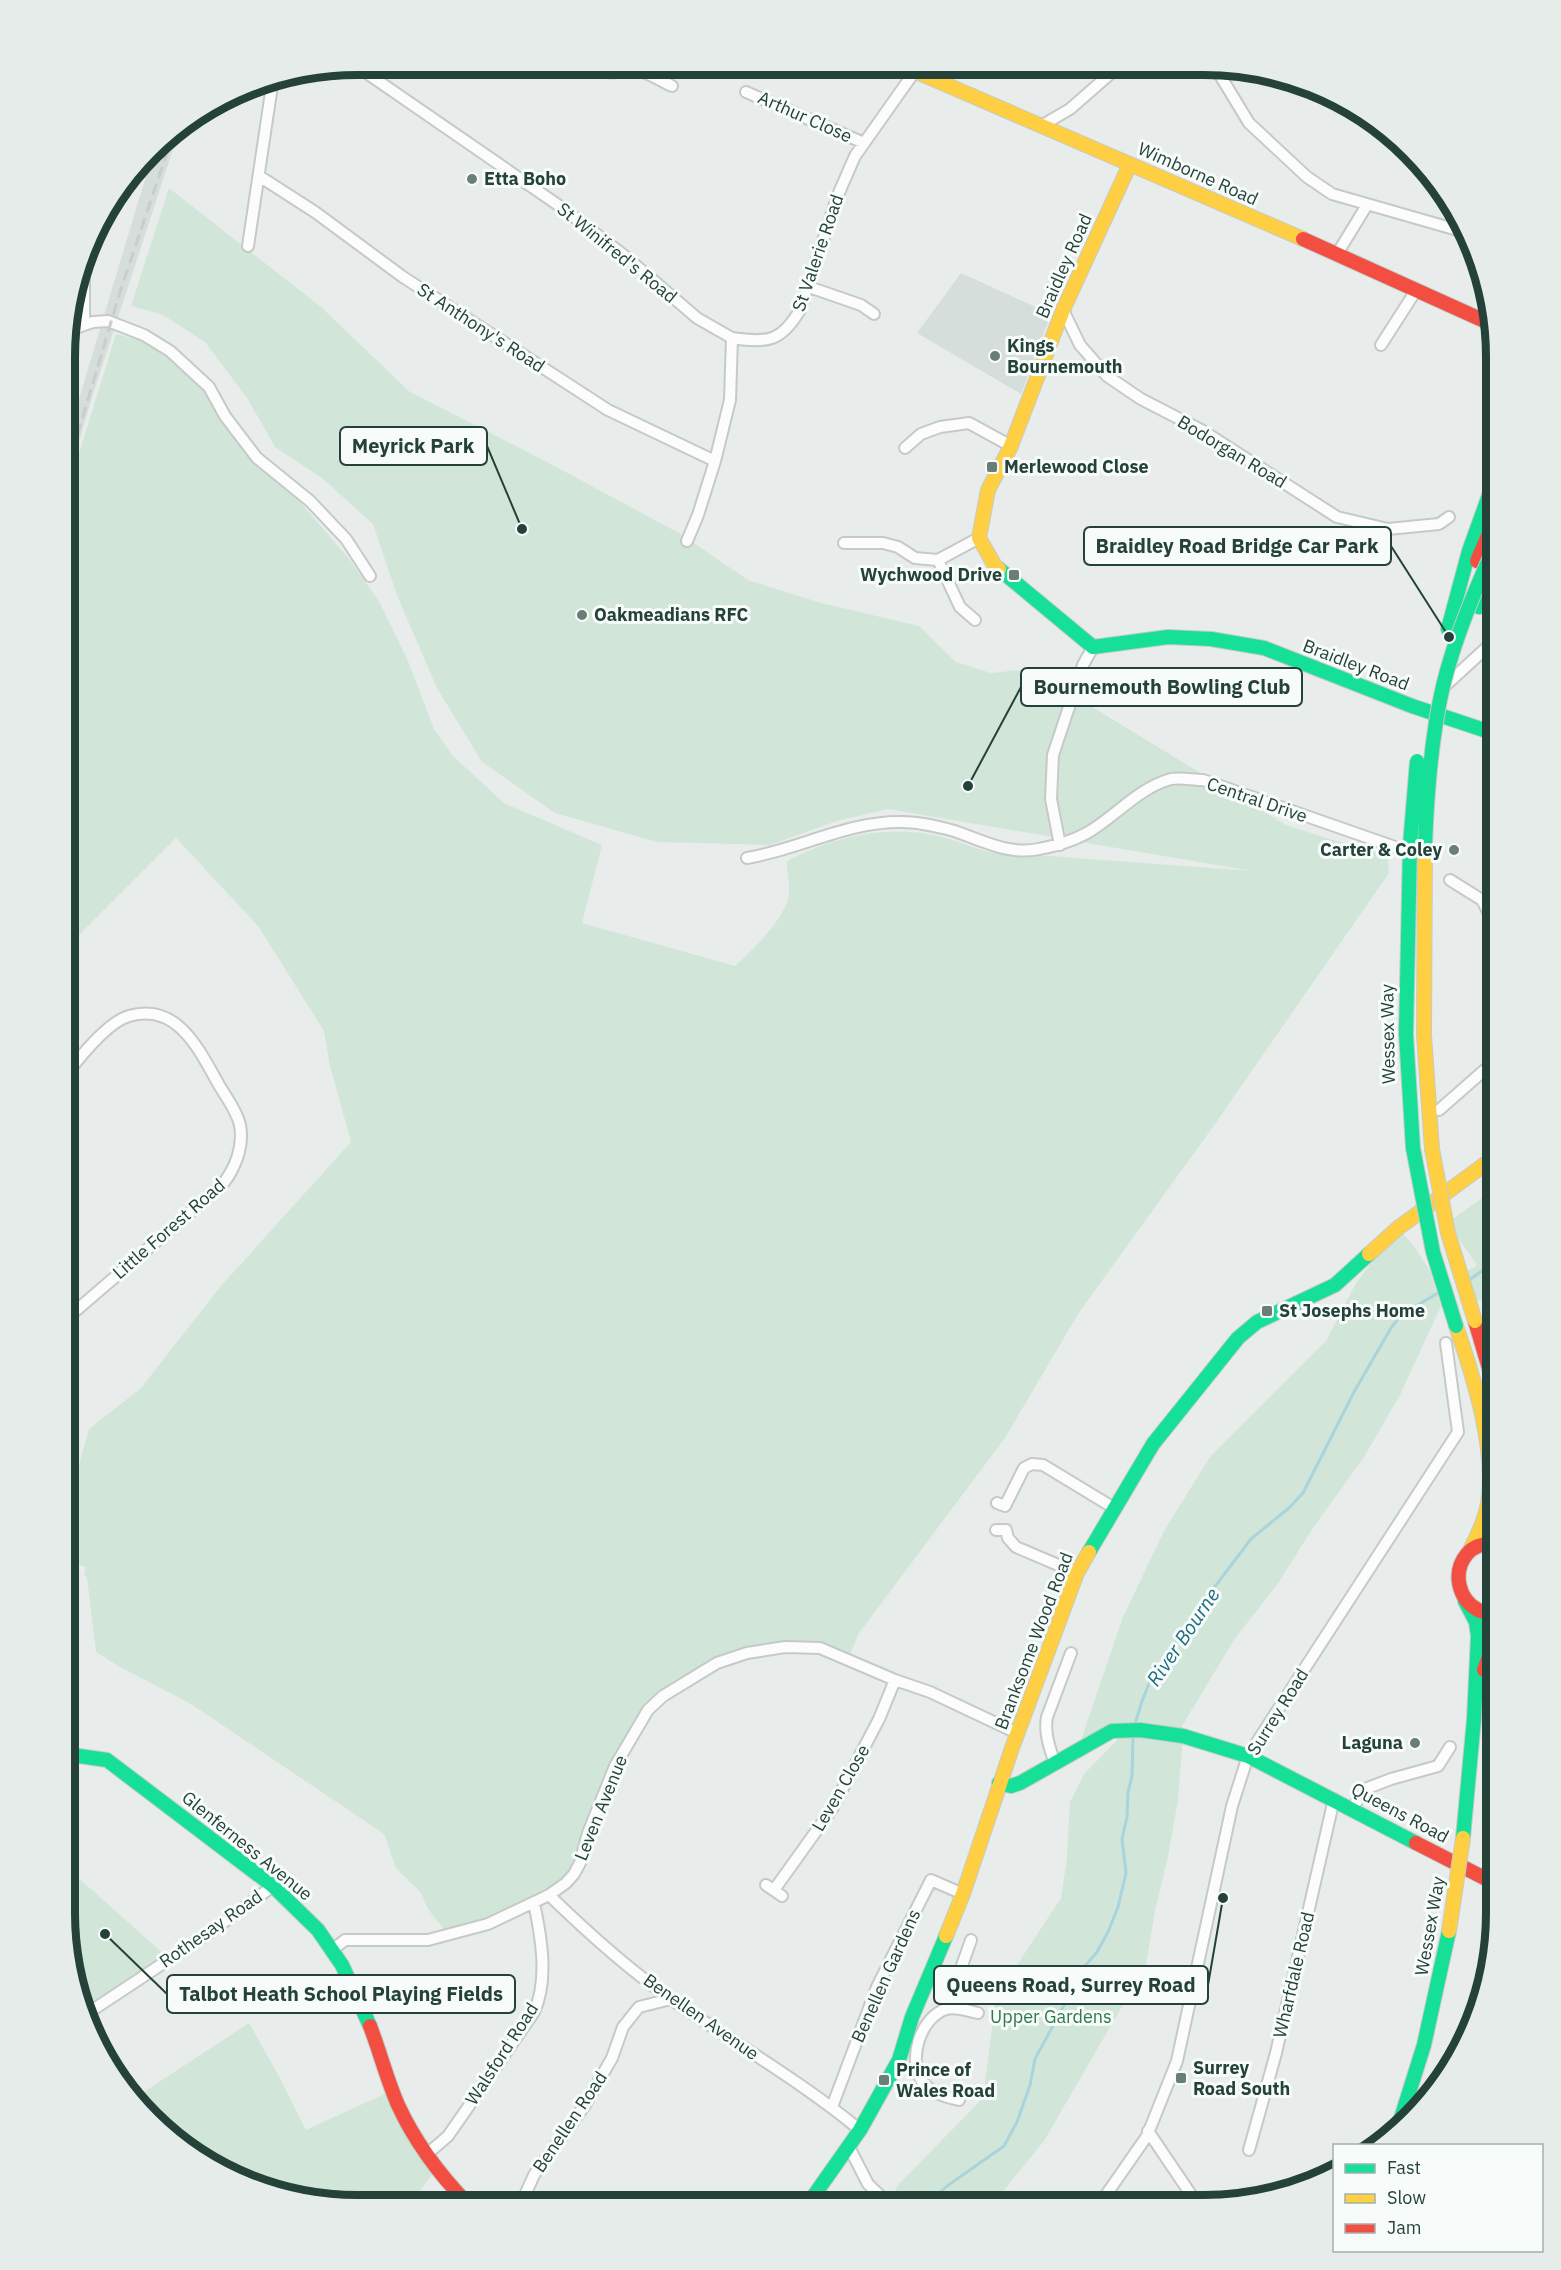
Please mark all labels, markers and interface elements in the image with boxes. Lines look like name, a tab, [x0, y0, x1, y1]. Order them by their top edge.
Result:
street label: Arthur Close	[755, 86, 856, 148]
street label: Wimborne Road	[1135, 137, 1262, 210]
place label: Etta Boho	[484, 167, 566, 190]
marker: Etta Boho	[465, 172, 479, 186]
street label: St Valerie Road	[787, 191, 848, 314]
street label: St Winifred's Road	[553, 197, 682, 308]
street label: Braidley Road	[1030, 210, 1097, 322]
street label: St Anthony's Road	[413, 278, 549, 377]
place label: Kings Bournemouth	[1007, 334, 1123, 378]
marker: Kings Bournemouth	[988, 349, 1002, 363]
street label: Bodorgan Road	[1173, 410, 1291, 493]
callout: Meyrick Park	[340, 427, 487, 465]
text: Meyrick Park	[352, 432, 475, 459]
place label: Merlewood Close	[1004, 455, 1149, 478]
marker: Merlewood Close	[985, 460, 999, 474]
callout: Braidley Road Bridge Car Park	[1084, 527, 1391, 565]
text: Braidley Road Bridge Car Park	[1096, 532, 1379, 559]
place label: Wychwood Drive	[860, 563, 1002, 586]
marker: Wychwood Drive	[1007, 568, 1021, 582]
place label: Oakmeadians RFC	[594, 603, 748, 626]
marker: Oakmeadians RFC	[575, 608, 589, 622]
street label: Braidley Road	[1300, 634, 1413, 695]
callout: Bournemouth Bowling Club	[1021, 668, 1302, 706]
text: Bournemouth Bowling Club	[1033, 673, 1291, 700]
street label: Central Drive	[1204, 772, 1311, 827]
place label: Carter & Coley	[1320, 838, 1442, 861]
marker: Carter & Coley	[1447, 843, 1461, 857]
street label: Wessex Way	[1375, 984, 1400, 1084]
street label: Little Forest Road	[108, 1173, 230, 1284]
place label: St Josephs Home	[1279, 1299, 1425, 1322]
marker: St Josephs Home	[1260, 1304, 1274, 1318]
street label: Branksome Wood Road	[989, 1549, 1078, 1733]
water label: River Bourne	[1140, 1582, 1225, 1691]
street label: Surrey Road	[1242, 1664, 1313, 1759]
place label: Laguna	[1342, 1731, 1403, 1754]
marker: Laguna	[1408, 1736, 1422, 1750]
street label: Leven Close	[806, 1740, 875, 1835]
street label: Leven Avenue	[569, 1752, 632, 1864]
street label: Queens Road	[1347, 1777, 1453, 1848]
street label: Glenferness Avenue	[177, 1786, 317, 1905]
street label: Wessex Way	[1409, 1874, 1450, 1977]
street label: Rothesay Road	[155, 1885, 267, 1973]
street label: Benellen Gardens	[846, 1905, 925, 2046]
street label: Wharfdale Road	[1268, 1910, 1319, 2040]
callout: Queens Road, Surrey Road	[934, 1966, 1208, 2004]
street label: Benellen Avenue	[639, 1968, 764, 2065]
text: Queens Road, Surrey Road	[946, 1971, 1196, 1998]
callout: Talbot Heath School Playing Fields	[167, 1975, 515, 2013]
text: Talbot Heath School Playing Fields	[179, 1980, 503, 2007]
street label: Walsford Road	[460, 1998, 543, 2109]
park label: Upper Gardens	[990, 2005, 1112, 2028]
place label: Surrey Road South	[1193, 2056, 1290, 2100]
place label: Prince of Wales Road	[896, 2058, 995, 2102]
street label: Benellen Road	[527, 2067, 612, 2177]
marker: Surrey Road South	[1174, 2071, 1188, 2085]
marker: Prince of Wales Road	[877, 2073, 891, 2087]
legend	[1333, 2144, 1543, 2252]
text: Fast	[1387, 2156, 1421, 2179]
text: Slow	[1387, 2186, 1426, 2209]
text: Jam	[1387, 2216, 1422, 2239]

